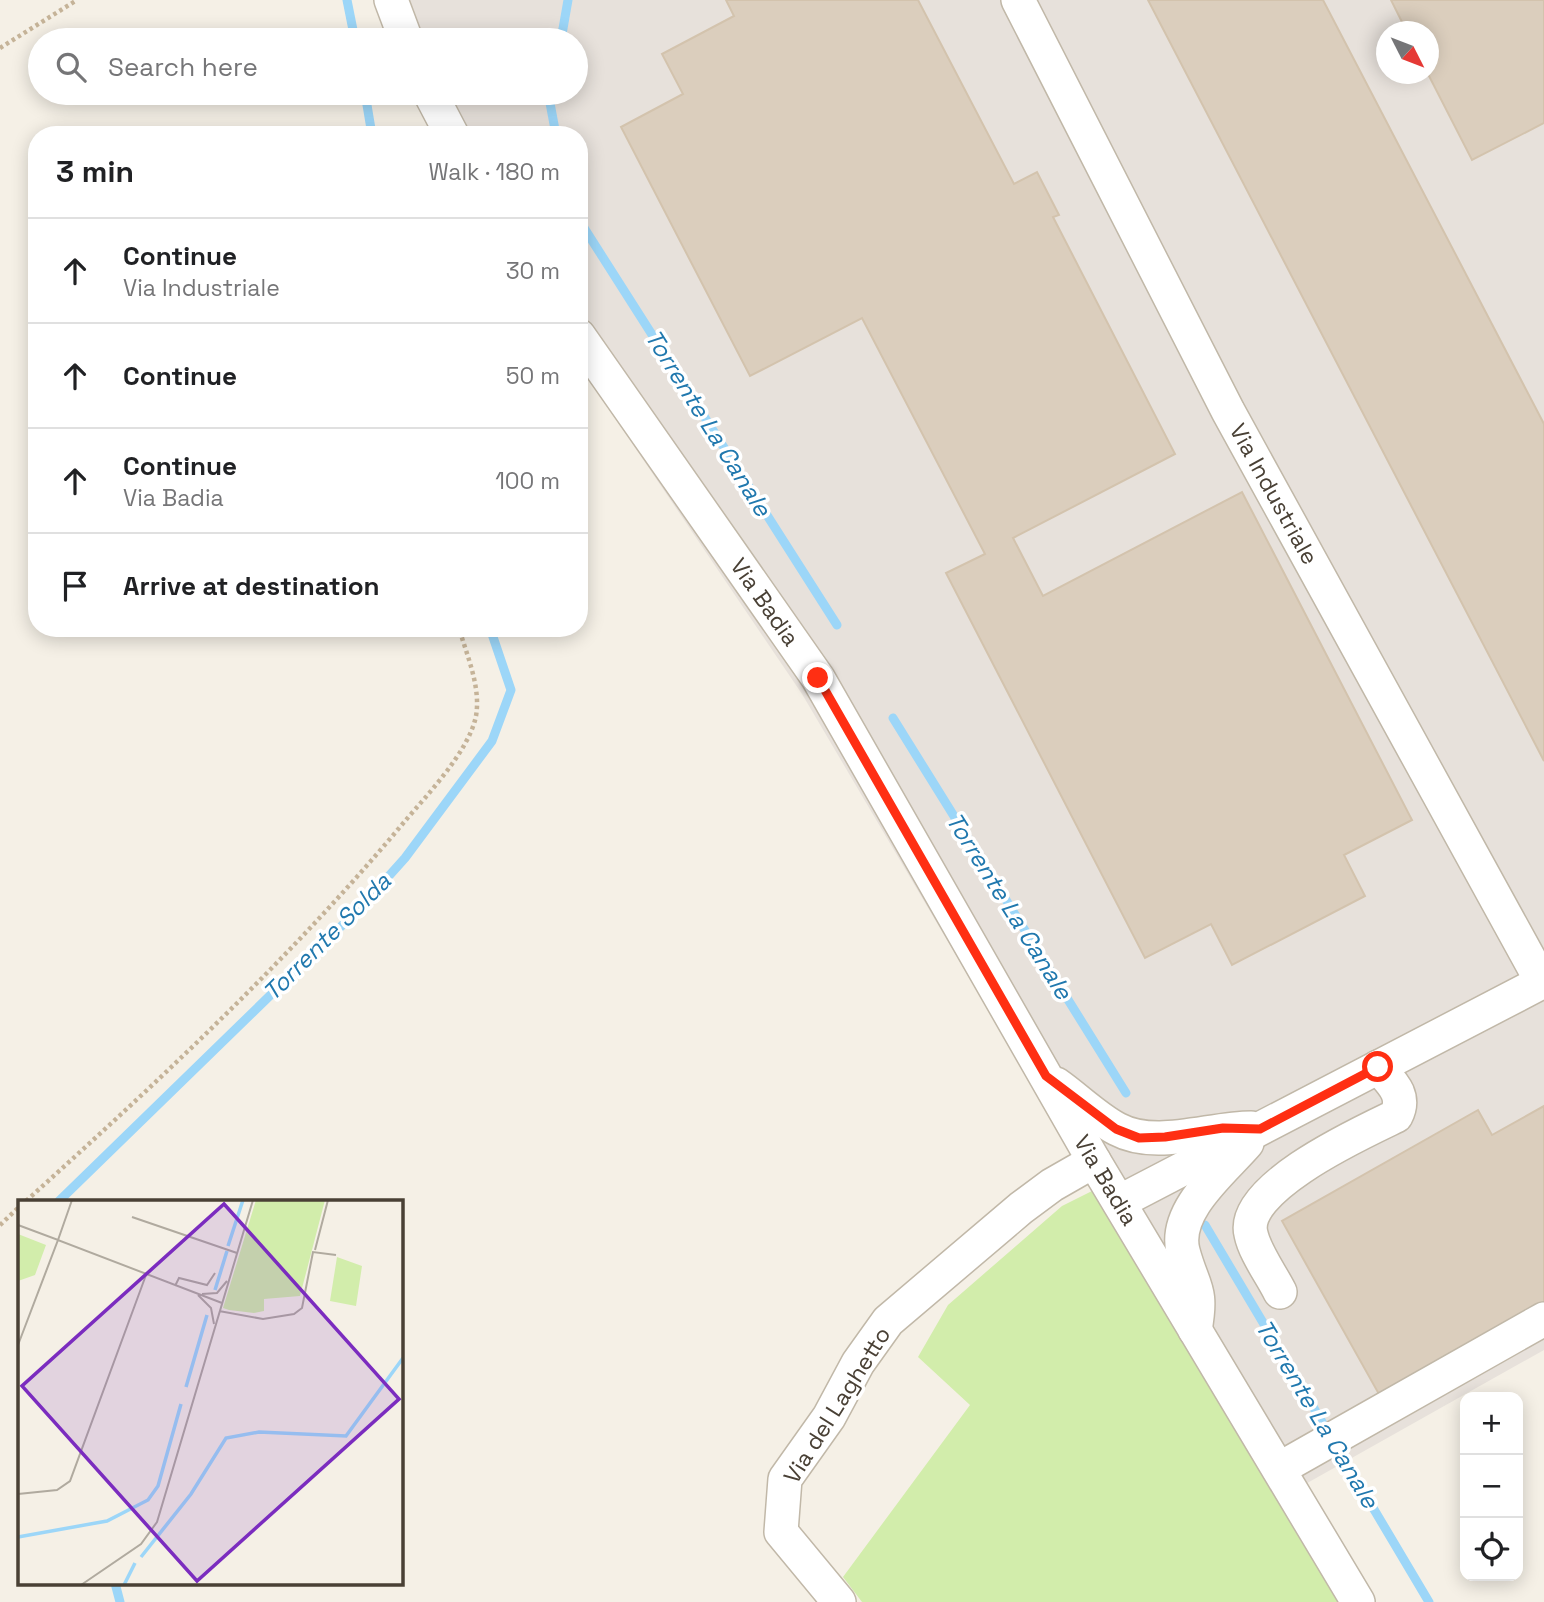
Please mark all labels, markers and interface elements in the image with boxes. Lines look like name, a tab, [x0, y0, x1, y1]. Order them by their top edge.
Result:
north arrow	[1376, 21, 1439, 84]
search box	[28, 28, 588, 105]
icon: search	[52, 48, 90, 86]
text: Search here	[108, 50, 258, 84]
text: 3 min	[56, 152, 134, 191]
text: Walk · 180 m	[428, 157, 560, 187]
text: Continue	[123, 239, 237, 273]
icon: ahead	[56, 252, 94, 290]
text: 30 m	[506, 256, 560, 286]
text: Via Industriale	[123, 273, 280, 303]
water label: Torrente La Canale	[638, 324, 779, 523]
icon: ahead	[56, 357, 94, 395]
text: Continue	[123, 359, 237, 393]
text: 50 m	[506, 361, 560, 391]
street label: Via Industriale	[1223, 418, 1325, 570]
text: Continue	[123, 449, 237, 483]
icon: ahead	[56, 462, 94, 500]
text: 100 m	[495, 466, 560, 496]
text: Via Badia	[123, 483, 224, 513]
street label: Via Badia	[724, 552, 806, 652]
icon: arrive	[56, 567, 94, 605]
text: Arrive at destination	[123, 569, 380, 603]
route end	[802, 662, 833, 693]
water label: Torrente La Canale	[939, 807, 1080, 1006]
water label: Torrente Solda	[256, 866, 397, 1007]
route start	[1362, 1051, 1393, 1082]
street label: Via Badia	[1067, 1129, 1145, 1231]
inset map	[18, 1200, 402, 1584]
water label: Torrente La Canale	[1249, 1314, 1386, 1514]
street label: Via del Laghetto	[777, 1321, 897, 1489]
map controls	[1460, 1392, 1523, 1581]
button: +	[1460, 1392, 1523, 1455]
button: −	[1460, 1455, 1523, 1518]
button: locate	[1460, 1518, 1523, 1581]

